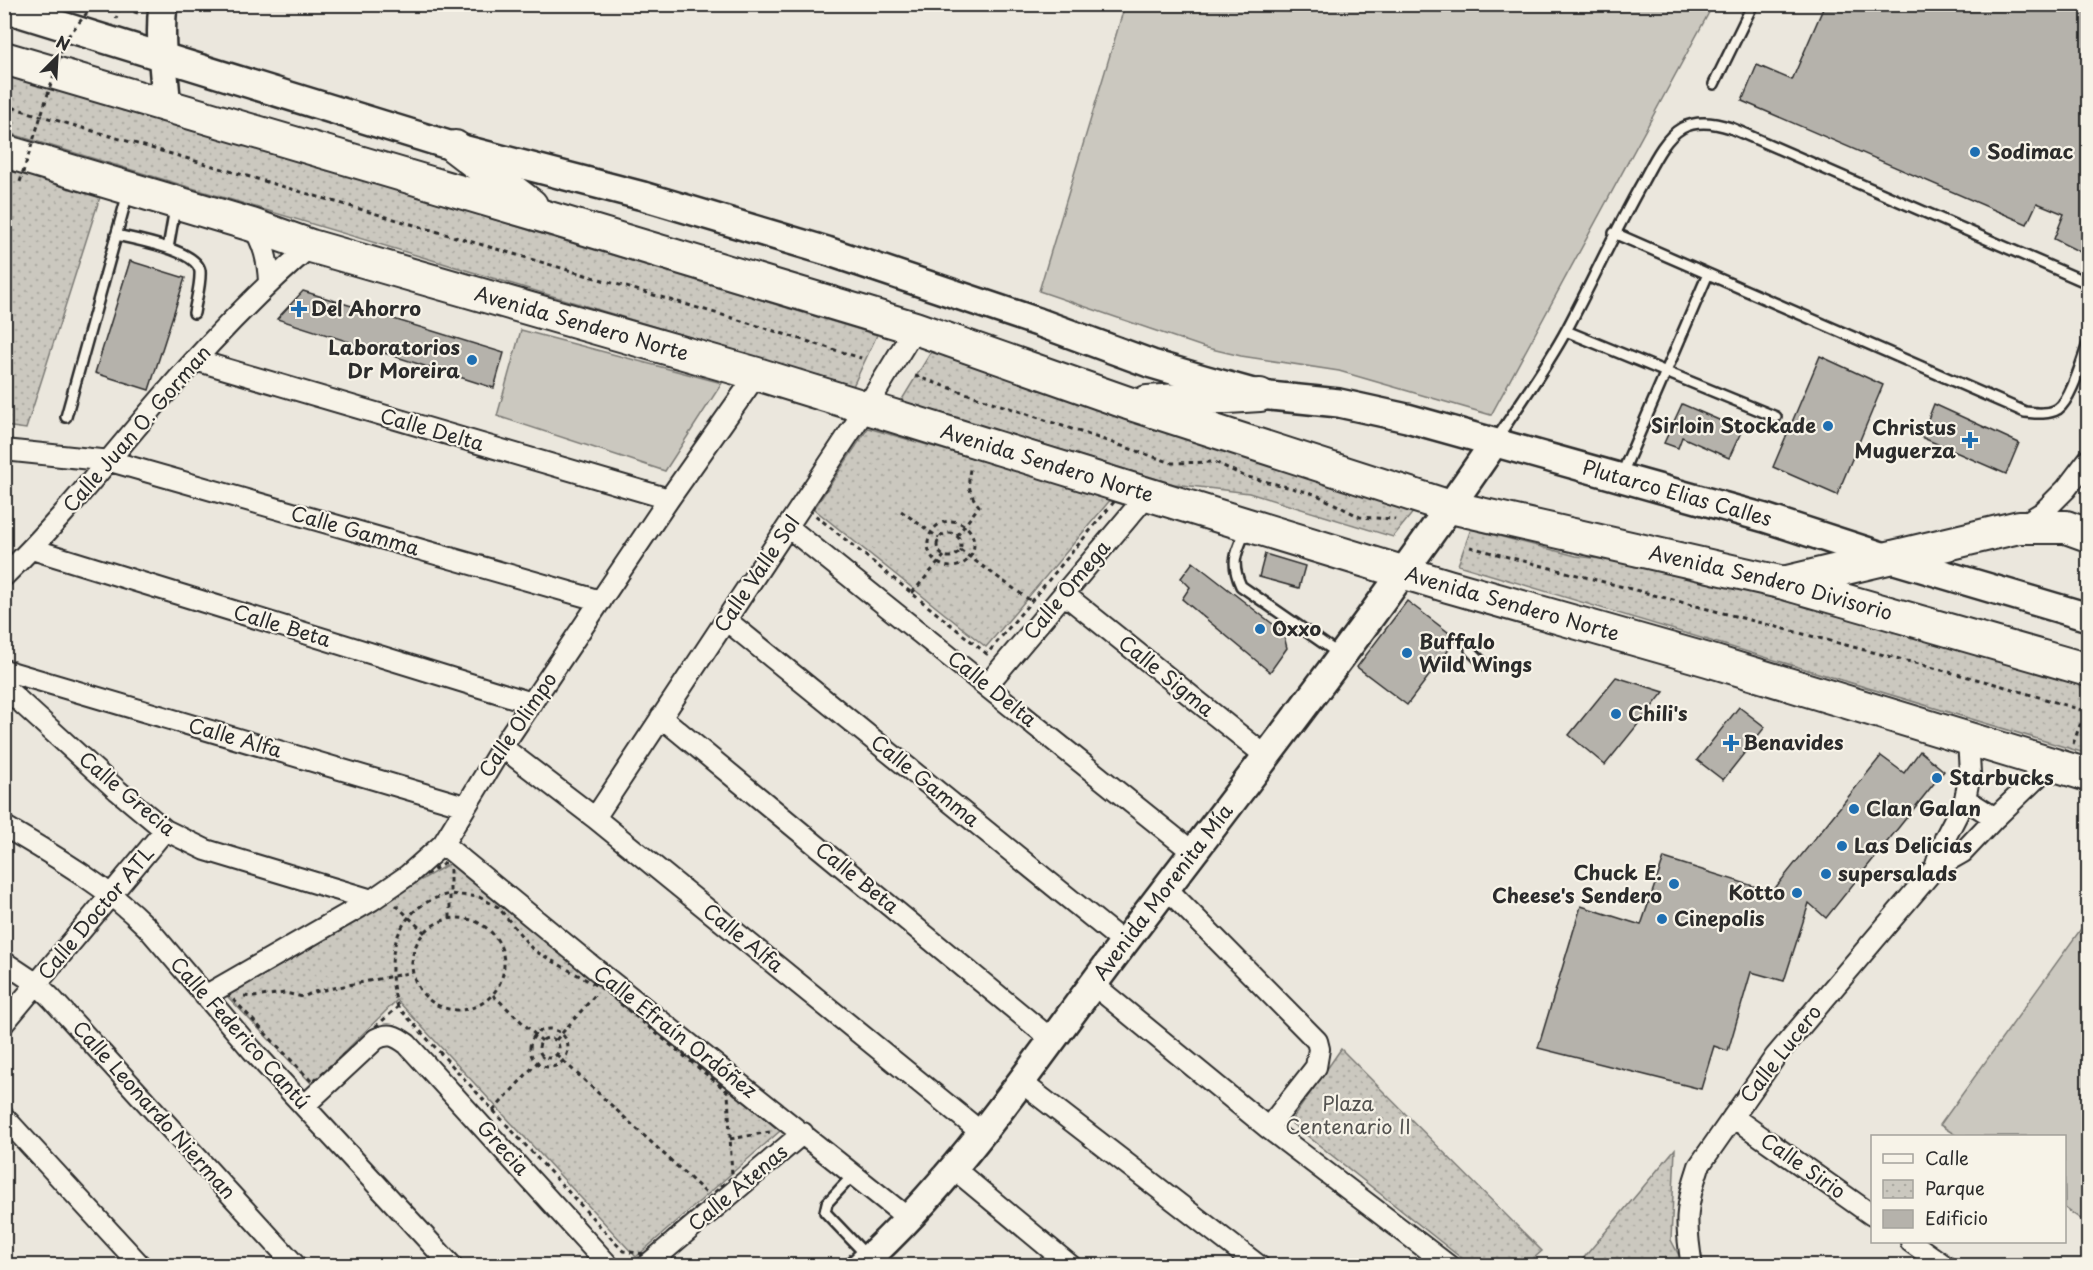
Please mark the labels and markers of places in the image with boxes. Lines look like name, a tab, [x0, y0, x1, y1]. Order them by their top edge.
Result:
place label: Sodimac	[1987, 136, 2074, 166]
marker: Sodimac	[1968, 145, 1982, 159]
place label: Del Ahorro	[311, 293, 421, 323]
marker: Del Ahorro	[292, 302, 306, 316]
place label: Laboratorios Dr Moreira	[328, 332, 460, 385]
marker: Laboratorios Dr Moreira	[465, 353, 479, 367]
place label: Sirloin Stockade	[1651, 410, 1816, 440]
place label: Christus Muguerza	[1855, 412, 1956, 465]
marker: Sirloin Stockade	[1821, 419, 1835, 433]
marker: Christus Muguerza	[1961, 431, 1979, 449]
place label: Oxxo	[1272, 613, 1321, 643]
marker: Oxxo	[1253, 622, 1267, 636]
place label: Buffalo Wild Wings	[1419, 626, 1532, 679]
marker: Buffalo Wild Wings	[1400, 646, 1414, 660]
place label: Chili's	[1628, 698, 1688, 728]
marker: Chili's	[1609, 707, 1623, 721]
place label: Benavides	[1743, 727, 1844, 757]
marker: Benavides	[1724, 736, 1738, 750]
place label: Starbucks	[1949, 762, 2054, 792]
marker: Starbucks	[1930, 771, 1944, 785]
place label: Clan Galan	[1866, 793, 1981, 823]
marker: Clan Galan	[1847, 802, 1861, 816]
place label: Las Delicias	[1854, 830, 1973, 860]
marker: Las Delicias	[1835, 839, 1849, 853]
place label: Chuck E. Cheese's Sendero	[1492, 857, 1662, 910]
place label: supersalads	[1838, 858, 1957, 888]
marker: supersalads	[1819, 867, 1833, 881]
marker: Chuck E. Cheese's Sendero	[1667, 877, 1681, 891]
place label: Kotto	[1728, 877, 1785, 907]
marker: Kotto	[1790, 886, 1804, 900]
place label: Cinepolis	[1674, 903, 1765, 933]
marker: Cinepolis	[1655, 912, 1669, 926]

